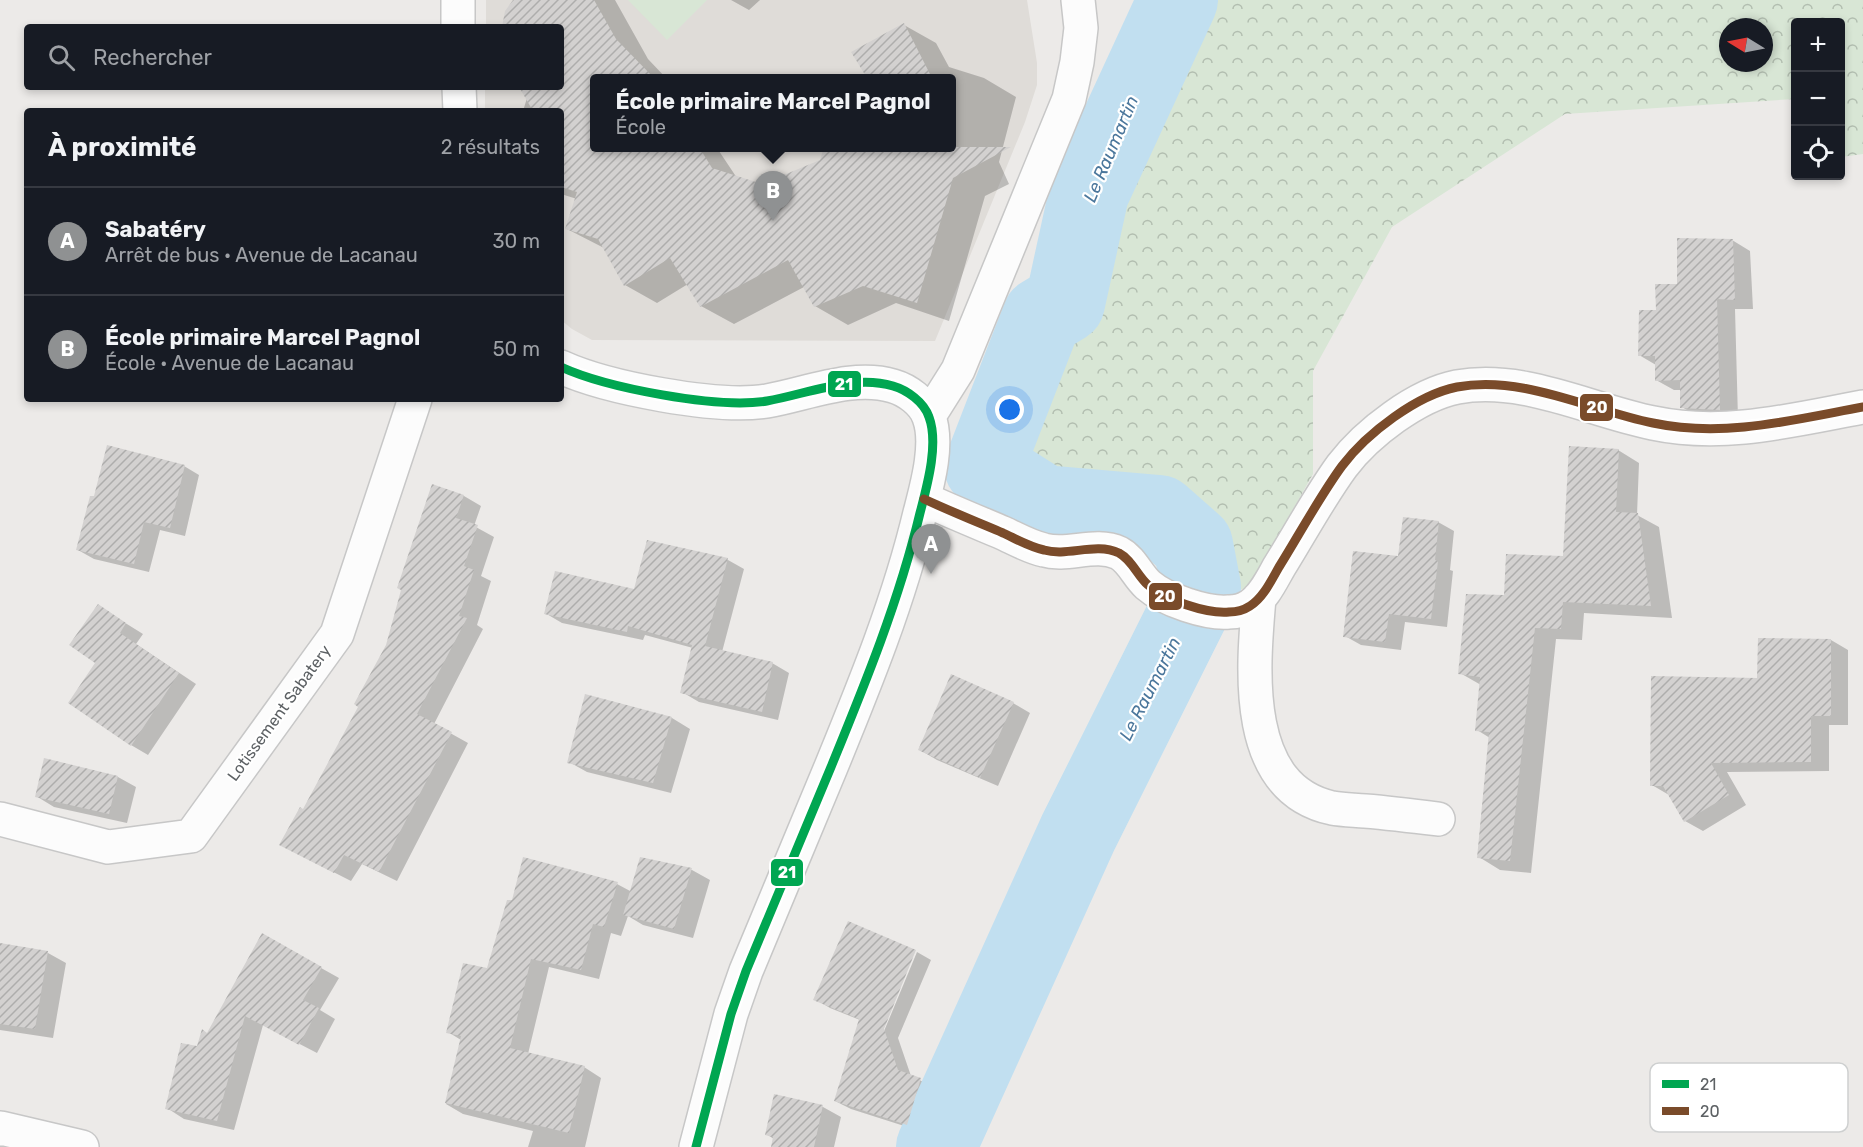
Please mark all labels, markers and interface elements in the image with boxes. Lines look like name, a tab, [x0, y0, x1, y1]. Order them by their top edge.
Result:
north arrow	[1719, 18, 1773, 72]
map controls	[1791, 18, 1845, 180]
button: +	[1791, 18, 1845, 72]
search box	[24, 24, 564, 90]
icon: search	[45, 41, 78, 74]
text: Rechercher	[93, 44, 212, 71]
button: −	[1791, 72, 1845, 126]
popup	[590, 74, 956, 152]
text: École primaire Marcel Pagnol	[615, 88, 931, 115]
water label: Le Raumartin	[1079, 93, 1143, 205]
text: École	[615, 115, 666, 139]
button: locate	[1791, 126, 1845, 180]
text: À proximité	[48, 132, 197, 163]
text: 2 résultats	[441, 135, 540, 159]
pin: B	[754, 172, 792, 221]
text: Sabatéry	[105, 216, 206, 243]
text: A	[60, 229, 75, 253]
text: 30 m	[493, 229, 540, 253]
text: Arrêt de bus · Avenue de Lacanau	[105, 243, 418, 267]
text: École primaire Marcel Pagnol	[105, 324, 420, 351]
text: B	[60, 337, 75, 361]
text: 50 m	[493, 337, 540, 361]
text: École · Avenue de Lacanau	[105, 351, 354, 375]
line badge: 21	[827, 370, 862, 398]
text: 21	[835, 375, 853, 394]
line badge: 20	[1579, 393, 1614, 422]
your location	[995, 395, 1024, 424]
text: 20	[1586, 398, 1608, 417]
pin: A	[912, 524, 950, 574]
line badge: 20	[1148, 582, 1183, 611]
text: 20	[1154, 587, 1176, 606]
water label: Le Raumartin	[1115, 634, 1185, 744]
street label: Lotissement Sabatery	[223, 641, 335, 785]
line badge: 21	[770, 858, 804, 887]
text: 21	[778, 863, 796, 882]
legend	[1650, 1063, 1848, 1132]
text: 21	[1700, 1075, 1716, 1094]
text: 20	[1700, 1102, 1720, 1121]

